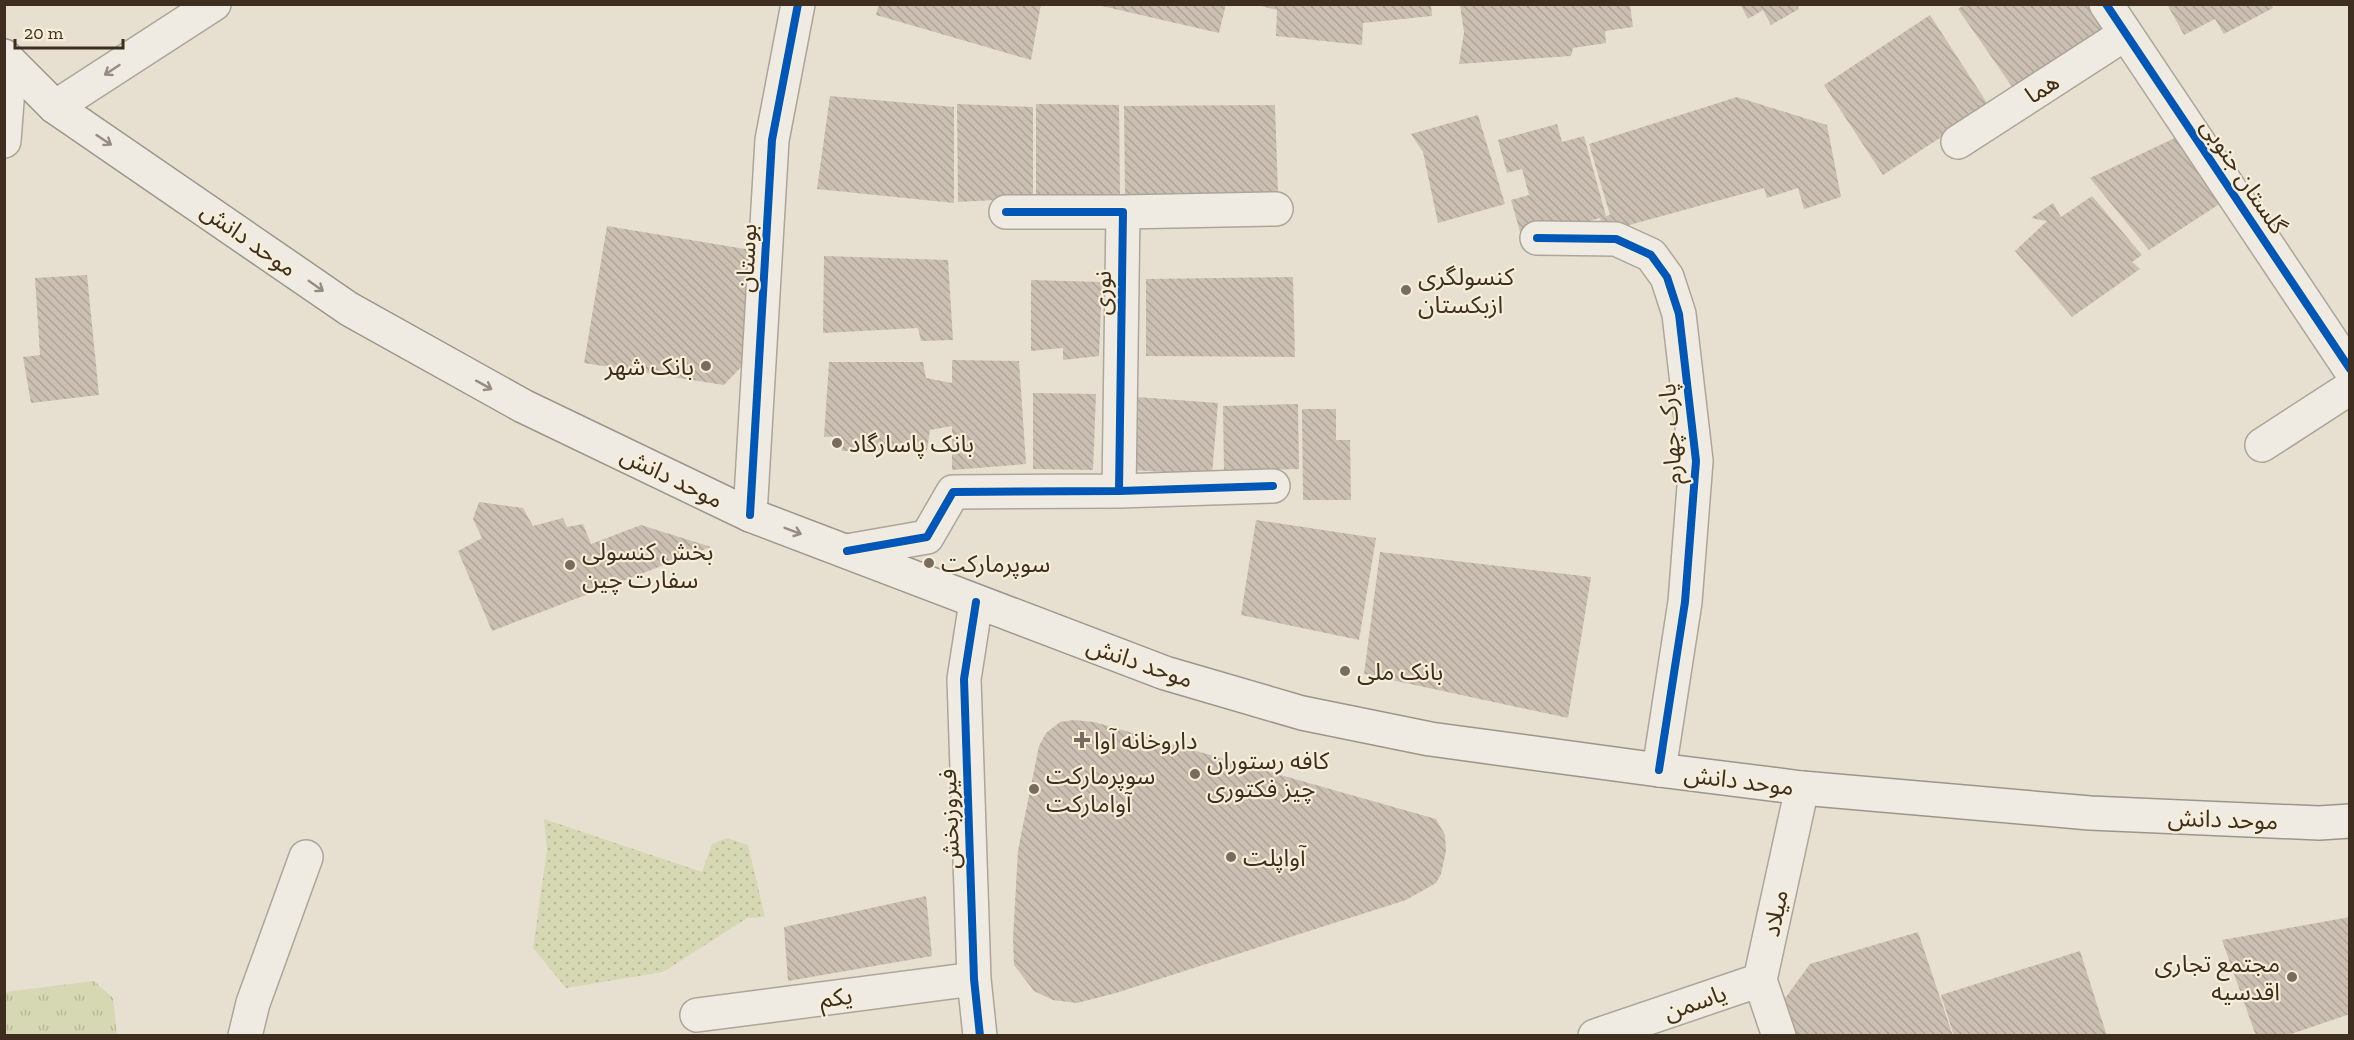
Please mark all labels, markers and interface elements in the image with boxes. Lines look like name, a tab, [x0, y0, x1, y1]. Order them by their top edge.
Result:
scale bar	[15, 12, 123, 50]
text: 20 m	[24, 22, 64, 44]
one-way arrow	[103, 64, 120, 77]
street label: هما	[2020, 66, 2064, 110]
street label: گلستان جنوبی	[2195, 113, 2294, 240]
one-way arrow	[95, 134, 111, 146]
street label: موحد دانش	[195, 195, 303, 283]
street label: بوستان	[730, 223, 762, 293]
place label: کنسولگری ازبکستان	[1418, 262, 1515, 319]
street label: نوری	[1087, 270, 1117, 316]
one-way arrow	[308, 280, 324, 292]
marker: کنسولگری ازبکستان	[1399, 283, 1413, 297]
place label: بانک شهر	[604, 352, 694, 381]
marker: بانک شهر	[699, 359, 713, 373]
one-way arrow	[475, 379, 492, 391]
street label: پارک چهارم	[1652, 382, 1692, 486]
place label: بانک پاسارگاد	[849, 429, 974, 459]
marker: بانک پاسارگاد	[830, 436, 844, 450]
street label: موحد دانش	[616, 440, 728, 514]
one-way arrow	[783, 526, 802, 537]
place label: بخش کنسولی سفارت چین	[582, 537, 713, 595]
place label: سوپرمارکت	[941, 549, 1050, 579]
marker: سوپرمارکت	[922, 556, 936, 570]
marker: بخش کنسولی سفارت چین	[563, 558, 577, 572]
street label: موحد دانش	[1083, 630, 1197, 694]
place label: بانک ملی	[1357, 657, 1443, 686]
marker: بانک ملی	[1338, 664, 1352, 678]
place label: داروخانه آوا	[1094, 726, 1197, 755]
marker: داروخانه آوا	[1075, 733, 1089, 747]
place label: کافه رستوران چیز فکتوری	[1207, 746, 1330, 804]
street label: موحد دانش	[1682, 759, 1796, 801]
place label: سوپرمارکت آوامارکت	[1046, 761, 1155, 818]
marker: کافه رستوران چیز فکتوری	[1188, 767, 1202, 781]
street label: فیروزبخش	[933, 768, 965, 870]
marker: سوپرمارکت آوامارکت	[1027, 782, 1041, 796]
street label: موحد دانش	[2167, 803, 2279, 835]
place label: آواپلت	[1243, 843, 1307, 873]
marker: آواپلت	[1224, 850, 1238, 864]
street label: میلاد	[1756, 887, 1794, 939]
place label: مجتمع تجاری اقدسیه	[2155, 949, 2280, 1006]
marker: مجتمع تجاری اقدسیه	[2285, 970, 2299, 984]
street label: یاسمن	[1660, 978, 1730, 1026]
street label: یکم	[818, 981, 854, 1016]

